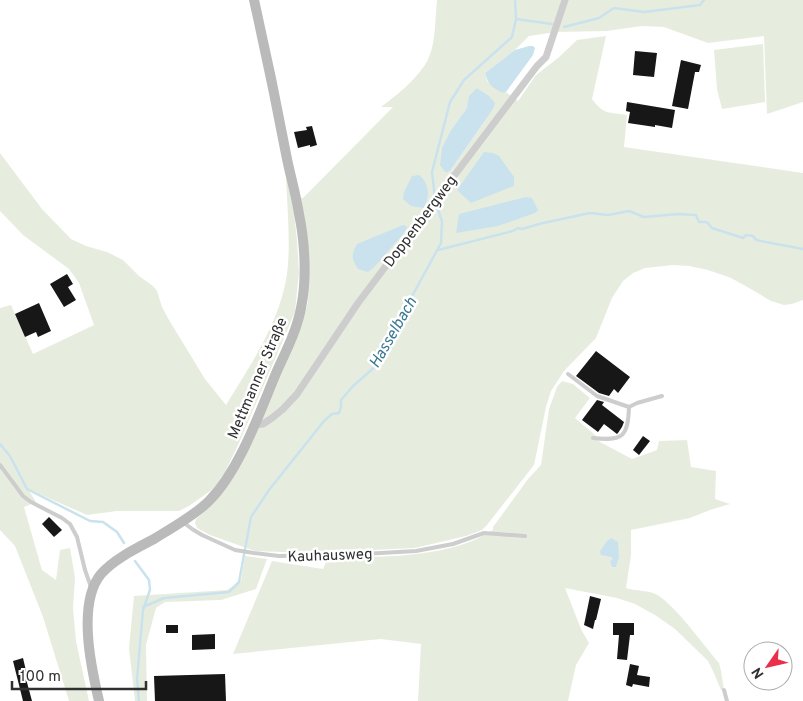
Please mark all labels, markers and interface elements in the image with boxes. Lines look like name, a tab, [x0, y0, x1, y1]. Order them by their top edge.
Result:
street label: Doppenbergweg	[380, 172, 462, 272]
water label: Hasselbach	[365, 294, 422, 372]
street label: Mettmanner Straße	[224, 315, 293, 442]
street label: Kauhausweg	[287, 546, 373, 567]
north arrow	[743, 641, 793, 691]
scale bar	[12, 658, 146, 690]
text: N	[749, 664, 768, 681]
text: 100 m	[20, 668, 61, 687]

